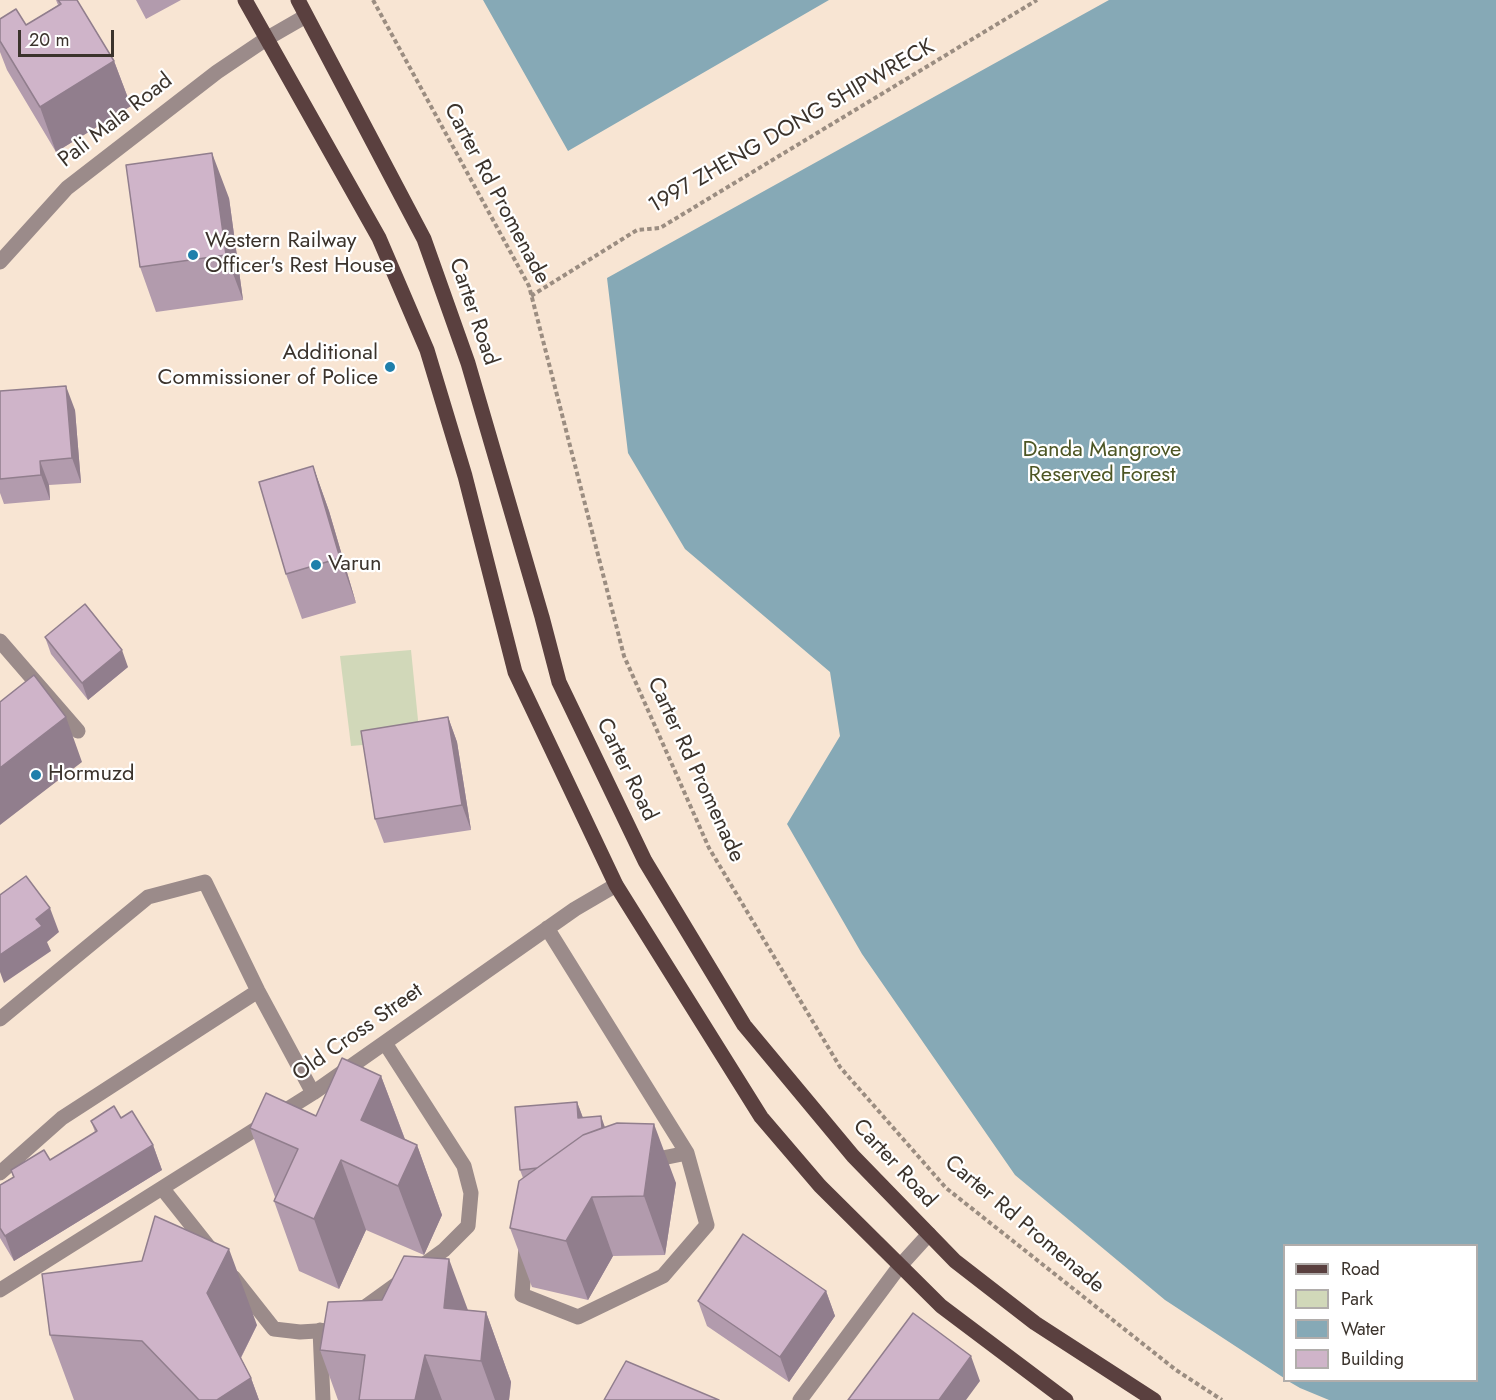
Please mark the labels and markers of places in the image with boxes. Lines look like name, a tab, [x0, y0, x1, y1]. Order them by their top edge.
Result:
place label: Western Railway Officer's Rest House	[205, 229, 393, 280]
marker: Western Railway Officer's Rest House	[186, 248, 200, 262]
place label: Additional Commissioner of Police	[157, 341, 378, 392]
marker: Additional Commissioner of Police	[383, 360, 397, 374]
place label: Varun	[328, 552, 382, 578]
marker: Varun	[309, 558, 323, 572]
place label: Hormuzd	[48, 762, 135, 788]
marker: Hormuzd	[29, 768, 43, 782]

